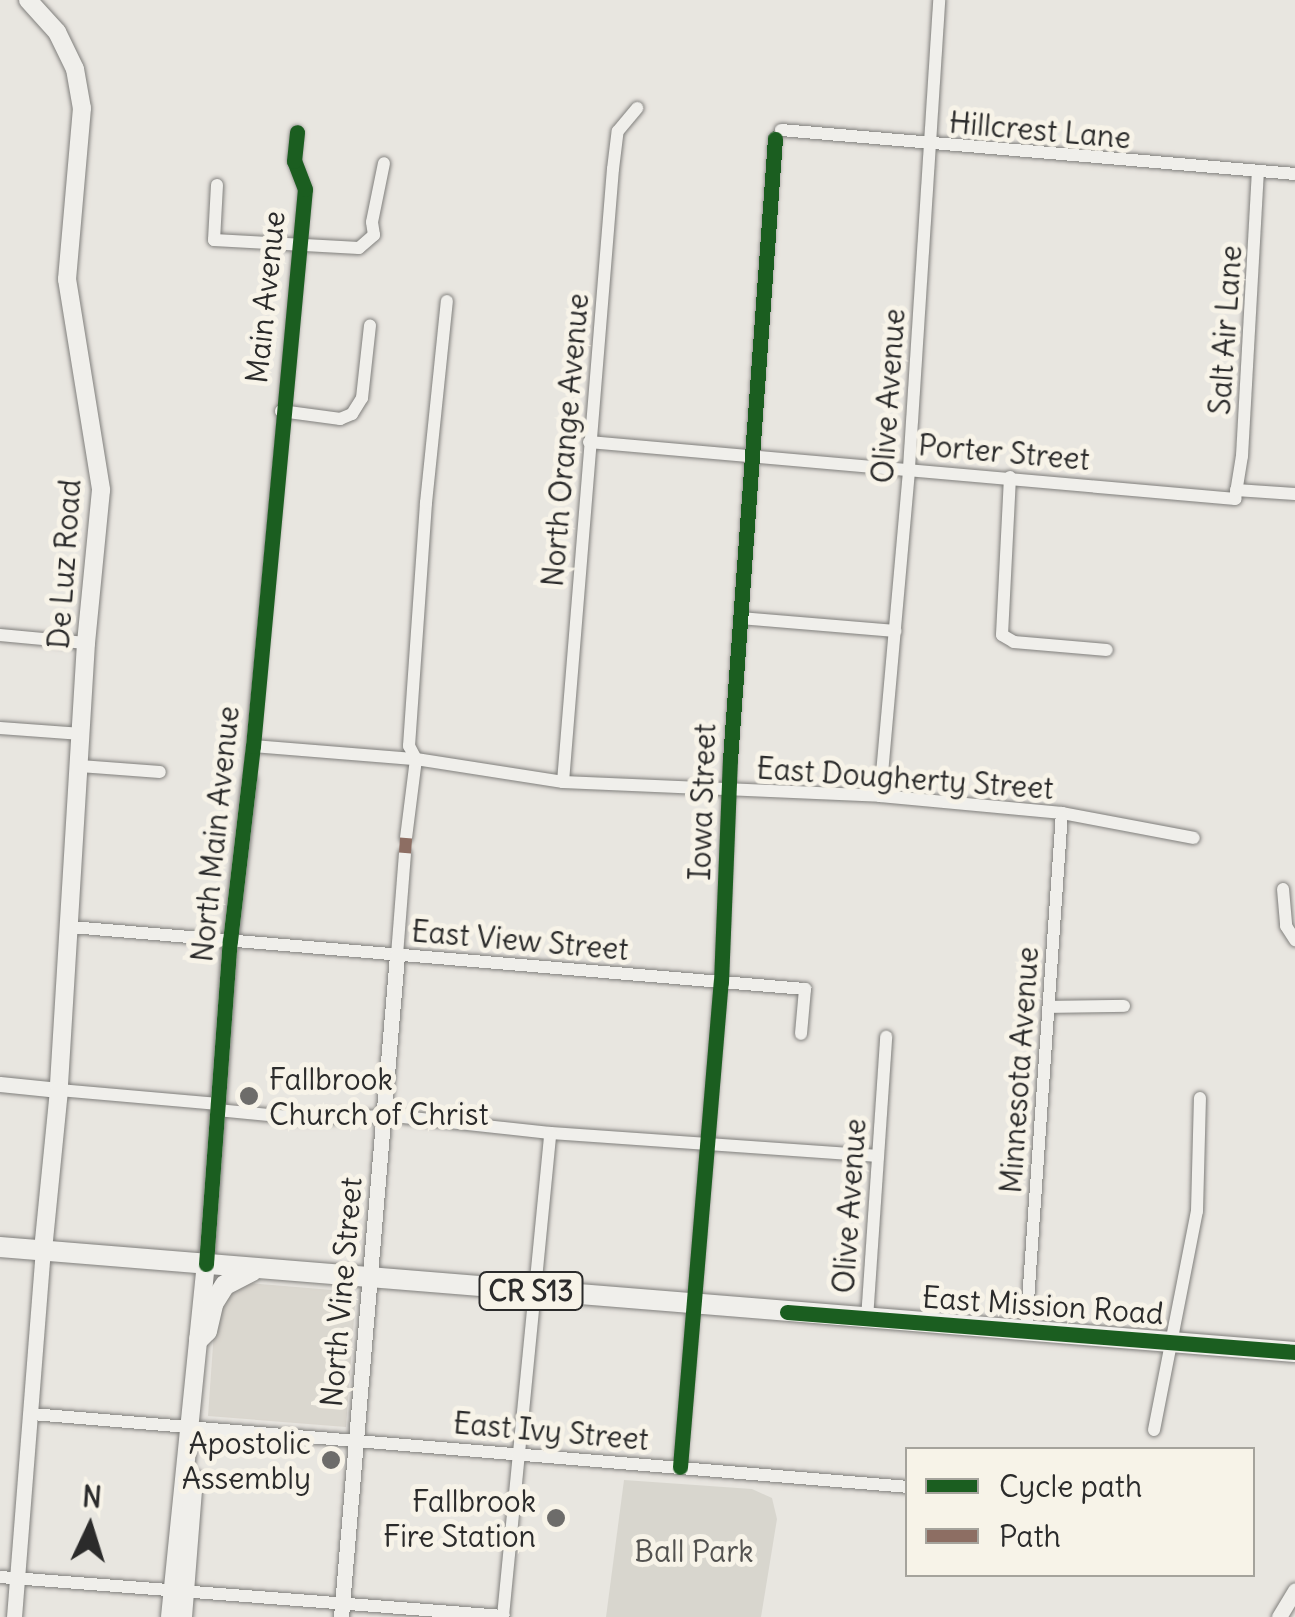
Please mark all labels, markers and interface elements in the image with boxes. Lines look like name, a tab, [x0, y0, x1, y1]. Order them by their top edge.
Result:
street label: Hillcrest Lane	[948, 104, 1132, 156]
street label: Main Avenue	[238, 209, 292, 385]
street label: Salt Air Lane	[1201, 244, 1249, 416]
street label: North Orange Avenue	[534, 292, 596, 588]
street label: Olive Avenue	[864, 307, 912, 485]
street label: Porter Street	[917, 427, 1091, 477]
street label: De Luz Road	[40, 478, 88, 650]
street label: North Main Avenue	[184, 704, 246, 964]
street label: Iowa Street	[681, 723, 723, 881]
street label: East Dougherty Street	[755, 750, 1055, 806]
street label: East View Street	[410, 913, 630, 967]
street label: Minnesota Avenue	[992, 946, 1046, 1194]
place label: Fallbrook Church of Christ	[269, 1061, 489, 1132]
marker: Fallbrook Church of Christ	[238, 1085, 260, 1107]
street label: Olive Avenue	[825, 1117, 873, 1295]
street label: North Vine Street	[313, 1176, 369, 1408]
road number: CR S13	[478, 1268, 584, 1314]
street label: East Mission Road	[921, 1279, 1165, 1331]
street label: East Ivy Street	[452, 1405, 650, 1457]
place label: Apostolic Assembly	[182, 1425, 311, 1496]
legend	[905, 1447, 1255, 1577]
marker: Apostolic Assembly	[320, 1449, 342, 1471]
text: Cycle path	[999, 1467, 1142, 1505]
north arrow	[40, 1477, 140, 1577]
text: N	[81, 1478, 103, 1516]
place label: Fallbrook Fire Station	[383, 1483, 536, 1554]
marker: Fallbrook Fire Station	[545, 1507, 567, 1529]
text: Path	[999, 1517, 1061, 1555]
park label: Ball Park	[634, 1533, 754, 1569]

